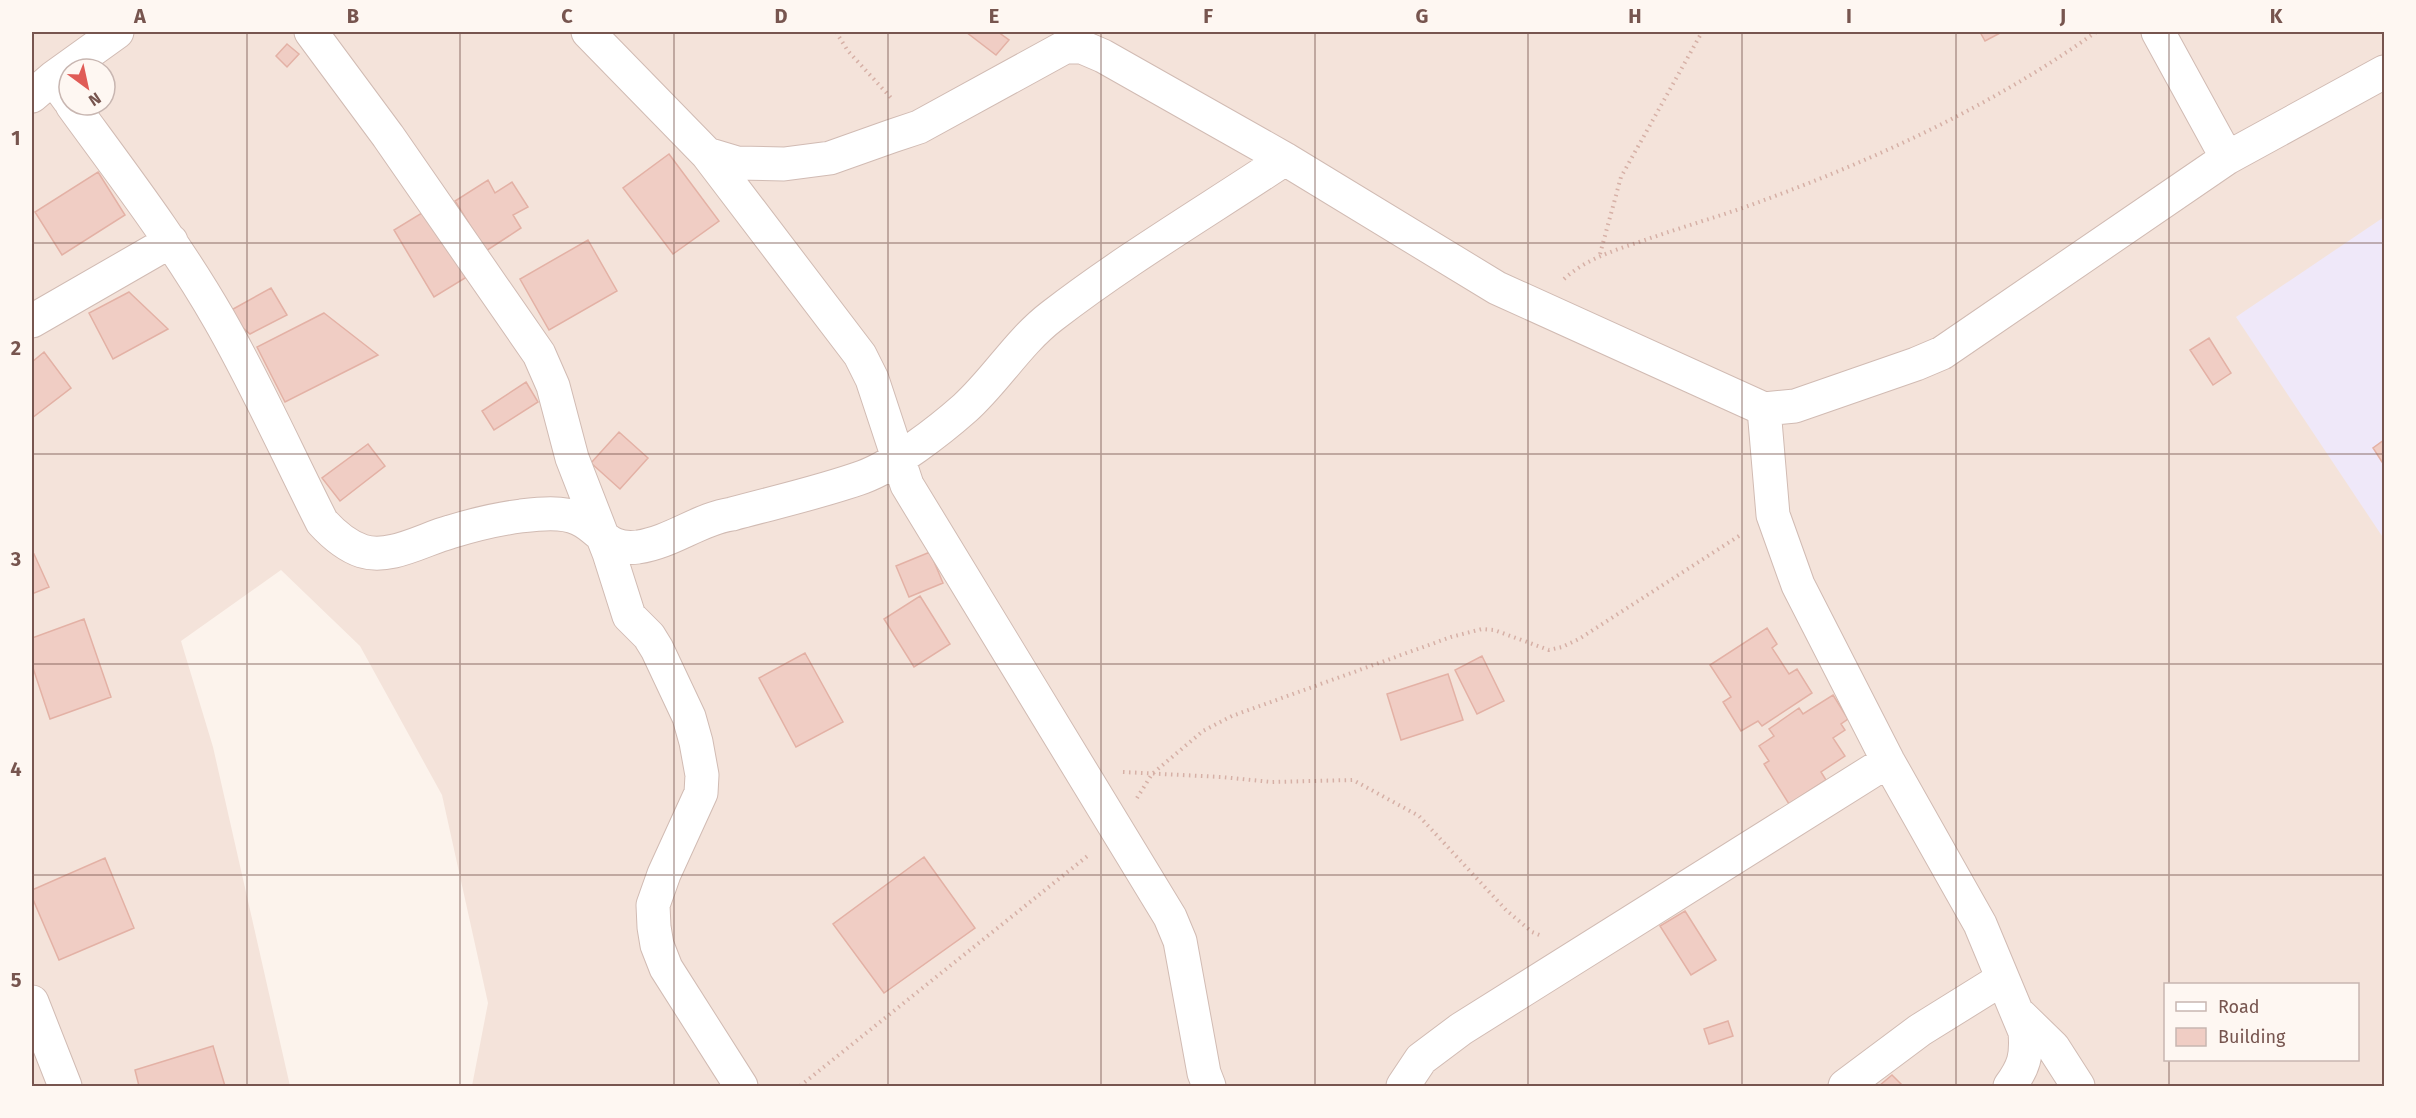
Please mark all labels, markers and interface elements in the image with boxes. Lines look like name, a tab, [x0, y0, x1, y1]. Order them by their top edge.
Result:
text: A	[133, 4, 147, 28]
text: B	[347, 4, 359, 28]
text: C	[561, 4, 573, 28]
text: D	[774, 4, 788, 28]
text: E	[989, 4, 999, 28]
text: F	[1203, 4, 1213, 28]
text: G	[1416, 4, 1428, 28]
text: H	[1628, 4, 1642, 28]
text: I	[1846, 4, 1852, 28]
text: J	[2059, 4, 2066, 28]
text: K	[2270, 4, 2283, 28]
north arrow	[57, 57, 117, 117]
text: N	[85, 88, 105, 110]
text: 1	[11, 126, 21, 150]
text: 2	[11, 336, 21, 360]
text: 3	[10, 547, 21, 571]
text: 4	[10, 757, 22, 781]
text: 5	[11, 968, 22, 992]
legend	[2164, 983, 2359, 1061]
text: Road	[2218, 996, 2260, 1018]
text: Building	[2218, 1026, 2286, 1048]

